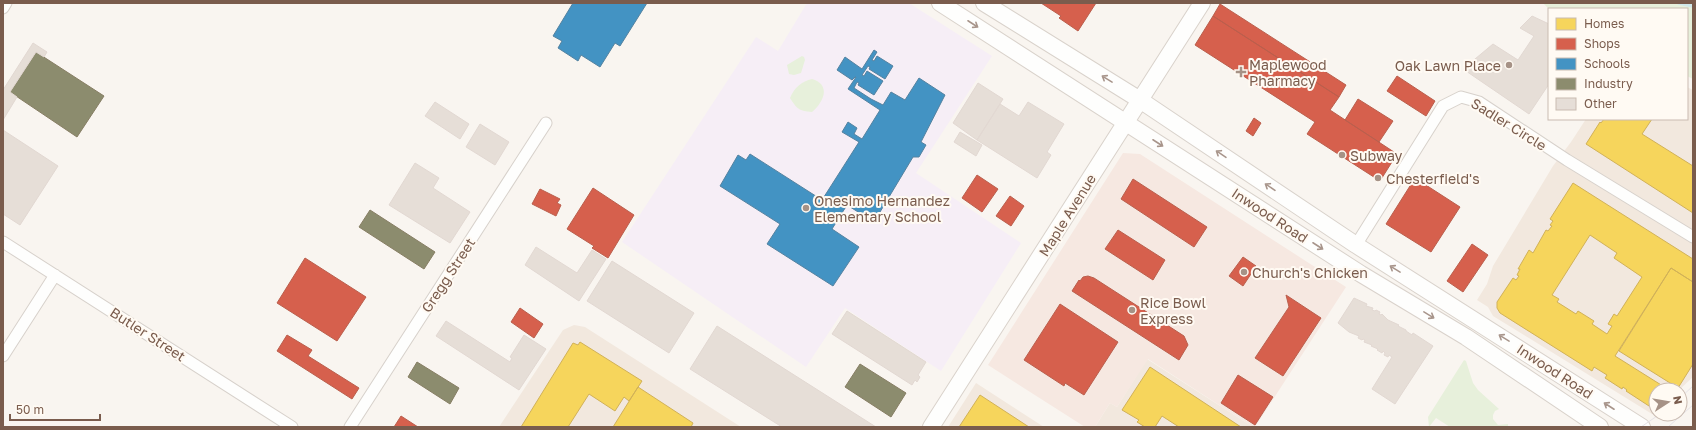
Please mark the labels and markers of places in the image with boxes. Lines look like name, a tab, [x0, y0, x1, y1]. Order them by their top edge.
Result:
place label: Maplewood Pharmacy	[1249, 56, 1327, 89]
place label: Oak Lawn Place	[1395, 57, 1501, 74]
marker: Oak Lawn Place	[1504, 60, 1514, 70]
marker: Maplewood Pharmacy	[1236, 67, 1246, 77]
place label: Subway	[1350, 147, 1403, 164]
marker: Subway	[1337, 150, 1347, 160]
place label: Chesterfield's	[1386, 170, 1480, 187]
marker: Chesterfield's	[1373, 173, 1383, 183]
place label: Onesimo Hernandez Elementary School	[814, 192, 950, 225]
marker: Onesimo Hernandez Elementary School	[801, 203, 811, 213]
place label: Church's Chicken	[1252, 264, 1368, 281]
marker: Church's Chicken	[1239, 267, 1249, 277]
place label: Rice Bowl Express	[1140, 294, 1206, 327]
marker: Rice Bowl Express	[1127, 305, 1137, 315]

